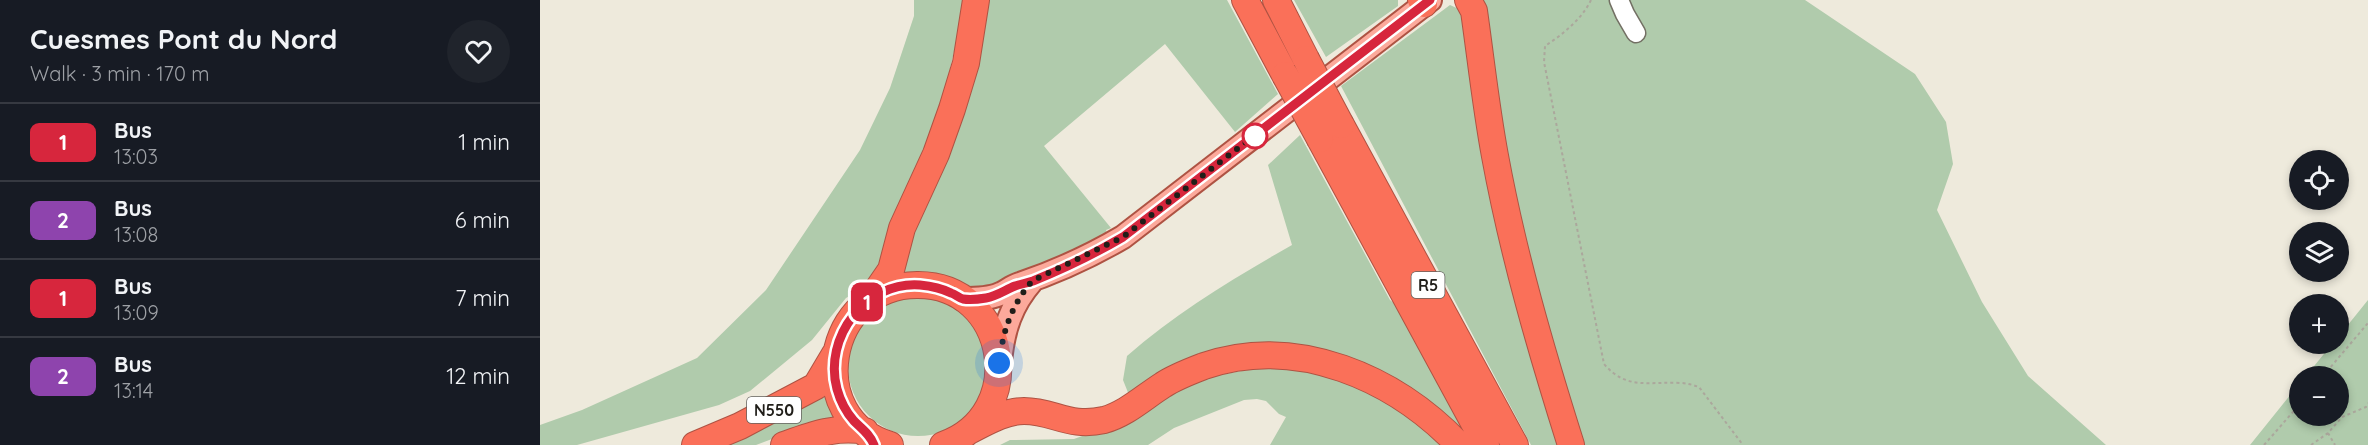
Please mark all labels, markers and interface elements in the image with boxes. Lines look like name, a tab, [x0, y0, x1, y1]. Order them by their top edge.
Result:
button: heart	[447, 20, 510, 83]
text: Cuesmes Pont du Nord	[30, 21, 337, 56]
text: Walk · 3 min · 170 m	[30, 61, 209, 86]
text: Bus	[114, 116, 152, 144]
unlabelled marker	[1242, 123, 1268, 149]
text: 1 min	[458, 128, 510, 156]
text: 1	[59, 129, 67, 155]
text: 13:03	[114, 144, 158, 169]
map controls	[2289, 150, 2349, 426]
button: locate	[2289, 150, 2349, 210]
text: Bus	[114, 194, 152, 222]
text: 6 min	[455, 206, 510, 234]
text: 2	[57, 207, 69, 233]
text: 13:08	[114, 222, 158, 247]
button: layers	[2289, 222, 2349, 282]
text: Bus	[114, 272, 152, 300]
road number: R5	[1412, 272, 1444, 298]
line badge: 1	[848, 282, 886, 322]
text: 7 min	[455, 284, 510, 312]
text: 1	[59, 285, 67, 311]
text: 1	[863, 289, 871, 315]
button: +	[2289, 294, 2349, 354]
text: 13:09	[114, 300, 159, 325]
your location	[984, 348, 1014, 378]
text: Bus	[114, 350, 152, 378]
text: 12 min	[446, 362, 510, 390]
text: 2	[57, 363, 69, 389]
button: −	[2289, 366, 2349, 426]
text: 13:14	[114, 378, 153, 403]
road number: N550	[747, 397, 801, 423]

